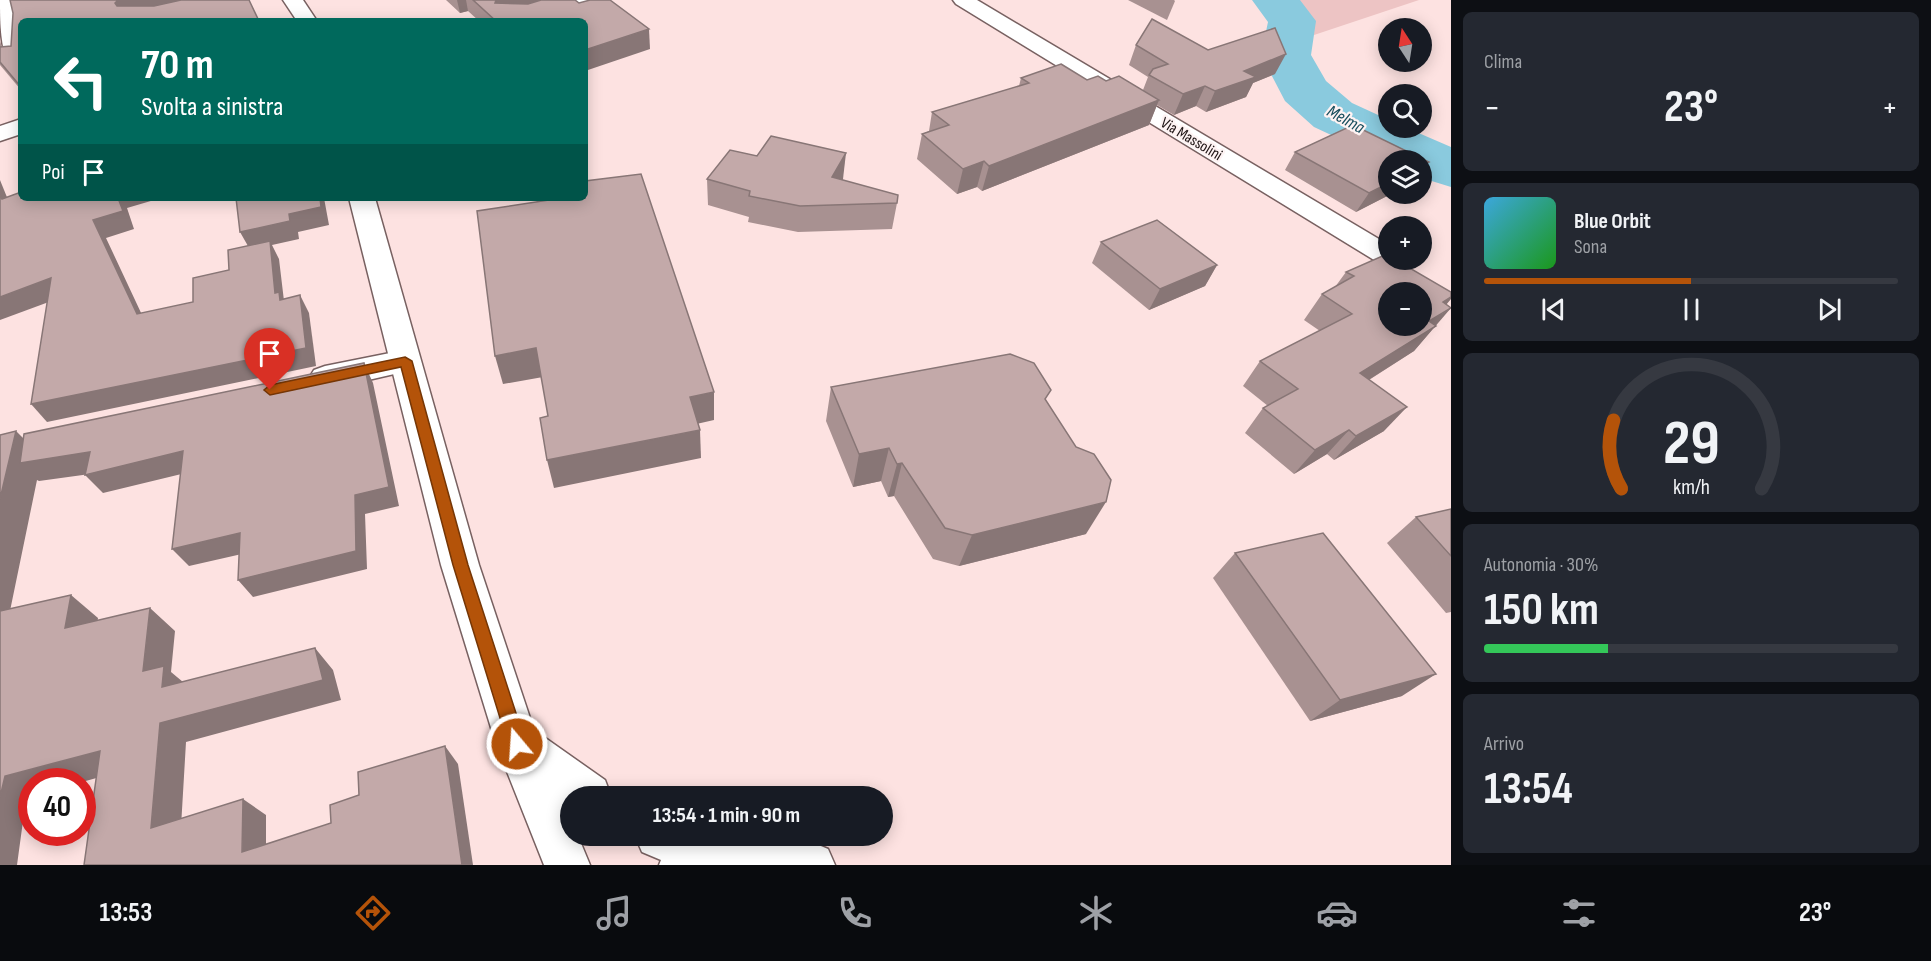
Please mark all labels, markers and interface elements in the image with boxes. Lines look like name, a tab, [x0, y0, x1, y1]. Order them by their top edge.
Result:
north arrow	[1378, 18, 1432, 72]
map controls	[1378, 18, 1432, 336]
text: 70 m	[141, 40, 214, 91]
icon: left	[42, 42, 120, 120]
text: Clima	[1484, 50, 1522, 74]
text: 23°	[1664, 80, 1718, 135]
button: search	[1378, 84, 1432, 138]
text: −	[1484, 88, 1500, 128]
text: +	[1882, 88, 1898, 128]
text: Svolta a sinistra	[141, 91, 283, 123]
water label: Melma	[1323, 101, 1369, 139]
street label: Via Massolini	[1157, 113, 1226, 165]
button: layers	[1378, 150, 1432, 204]
icon: arrive	[77, 156, 110, 189]
text: Poi	[42, 159, 65, 186]
text: Blue Orbit	[1574, 208, 1651, 235]
button: +	[1378, 216, 1432, 270]
text: Sona	[1574, 235, 1607, 259]
button: −	[1378, 282, 1432, 336]
icon: previous	[1537, 293, 1570, 326]
icon: pause	[1675, 293, 1708, 326]
icon: next	[1813, 293, 1846, 326]
pin	[244, 328, 295, 390]
icon: arrive	[253, 337, 286, 370]
text: 29	[1663, 408, 1719, 483]
text: km/h	[1672, 476, 1710, 501]
text: Autonomia · 30%	[1484, 553, 1598, 577]
text: 150 km	[1484, 583, 1599, 638]
position arrow	[485, 712, 549, 776]
text: Arrivo	[1484, 732, 1524, 756]
text: 13:54	[1484, 762, 1573, 817]
speed limit sign: 40	[18, 768, 96, 846]
text: 13:54 · 1 min · 90 m	[653, 802, 800, 829]
icon: directions	[352, 892, 394, 934]
icon: music	[593, 892, 635, 934]
icon: phone	[834, 892, 876, 934]
icon: climate	[1075, 892, 1117, 934]
icon: car	[1316, 892, 1358, 934]
icon: filters	[1558, 892, 1600, 934]
text: 13:53	[100, 897, 152, 929]
text: 23°	[1799, 897, 1831, 929]

